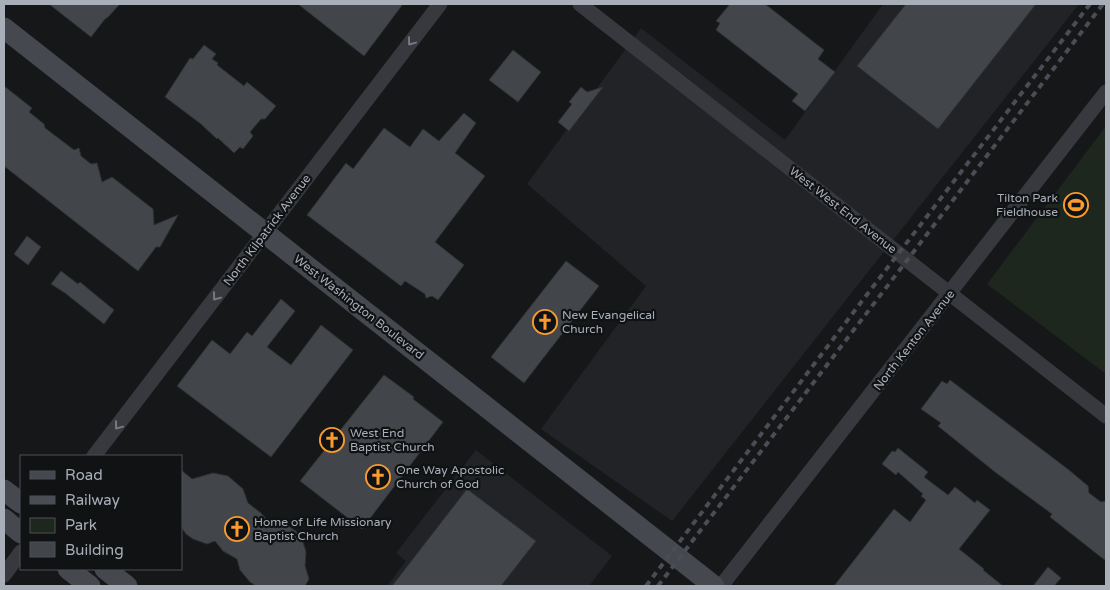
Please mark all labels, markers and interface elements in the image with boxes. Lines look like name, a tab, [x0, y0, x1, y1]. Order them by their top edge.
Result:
one-way arrow	[408, 37, 417, 46]
street label: West West End Avenue	[787, 164, 900, 256]
street label: North Kilpatrick Avenue	[221, 171, 314, 288]
place label: Tilton Park Fieldhouse	[996, 191, 1058, 219]
sports icon: Tilton Park Fieldhouse	[1063, 192, 1089, 218]
street label: West Washington Boulevard	[291, 252, 427, 362]
street label: North Kenton Avenue	[870, 287, 958, 393]
one-way arrow	[214, 291, 222, 300]
place label: New Evangelical Church	[562, 308, 655, 336]
church icon: New Evangelical Church	[532, 309, 558, 335]
one-way arrow	[115, 420, 123, 429]
place label: West End Baptist Church	[350, 426, 435, 454]
church icon: West End Baptist Church	[319, 427, 345, 453]
legend	[20, 455, 182, 570]
place label: One Way Apostolic Church of God	[396, 463, 504, 491]
church icon: One Way Apostolic Church of God	[365, 464, 391, 490]
text: Road	[65, 466, 103, 484]
text: Railway	[65, 491, 120, 509]
place label: Home of Life Missionary Baptist Church	[254, 515, 392, 543]
text: Park	[65, 516, 97, 534]
church icon: Home of Life Missionary Baptist Church	[224, 516, 250, 542]
text: Building	[65, 541, 124, 559]

